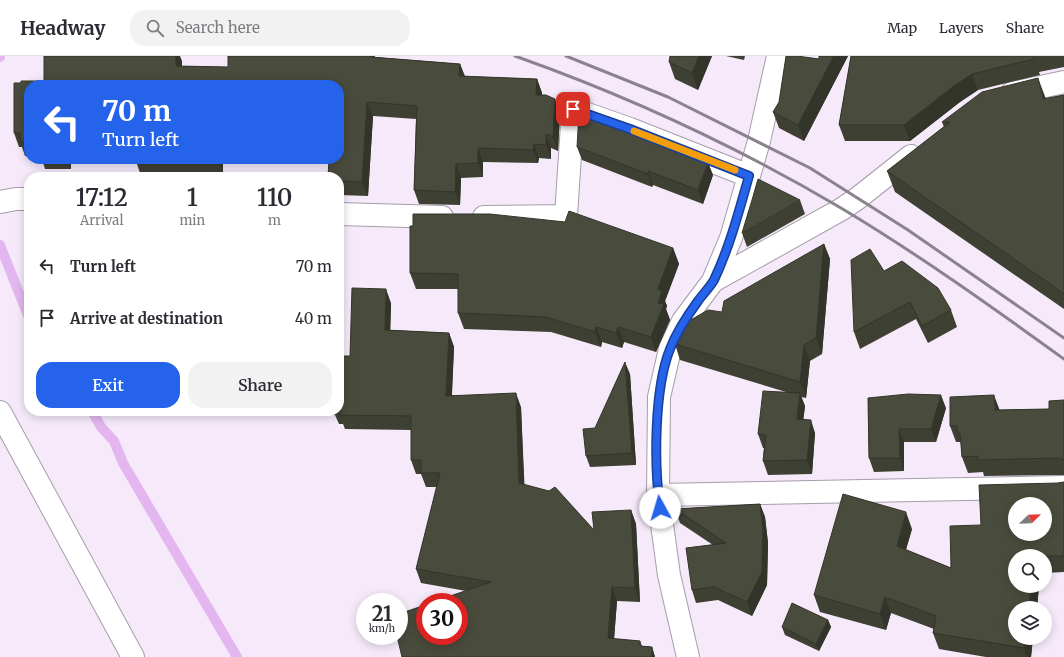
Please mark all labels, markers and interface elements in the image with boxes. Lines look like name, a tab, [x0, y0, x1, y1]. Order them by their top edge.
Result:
search box	[130, 10, 410, 46]
text: Headway	[20, 16, 106, 40]
icon: search	[144, 17, 166, 39]
text: Search here	[176, 18, 260, 37]
text: Map	[887, 19, 917, 37]
text: Layers	[939, 19, 984, 37]
text: Share	[1006, 19, 1044, 37]
pin	[556, 92, 590, 126]
text: 70 m	[102, 93, 171, 129]
icon: left	[36, 96, 88, 148]
icon: arrive	[562, 98, 584, 120]
text: Turn left	[102, 128, 179, 151]
text: 17:12	[76, 182, 128, 213]
text: 1	[187, 182, 198, 213]
text: 110	[257, 182, 292, 213]
text: Arrival	[80, 212, 123, 229]
text: min	[179, 212, 205, 229]
text: m	[268, 212, 281, 229]
icon: left	[36, 255, 58, 277]
text: Turn left	[70, 257, 136, 276]
text: 70 m	[296, 257, 332, 276]
icon: arrive	[36, 307, 58, 329]
text: Arrive at destination	[70, 309, 223, 328]
text: 40 m	[295, 309, 332, 328]
button: Exit	[36, 362, 180, 408]
button: Share	[188, 362, 332, 408]
position arrow	[639, 487, 681, 529]
north arrow	[1008, 497, 1052, 541]
map controls	[1008, 497, 1052, 645]
button: search	[1008, 549, 1052, 593]
speed limit sign: 30	[416, 593, 468, 645]
text: 21	[372, 601, 392, 626]
button: layers	[1008, 601, 1052, 645]
text: km/h	[369, 622, 395, 635]

